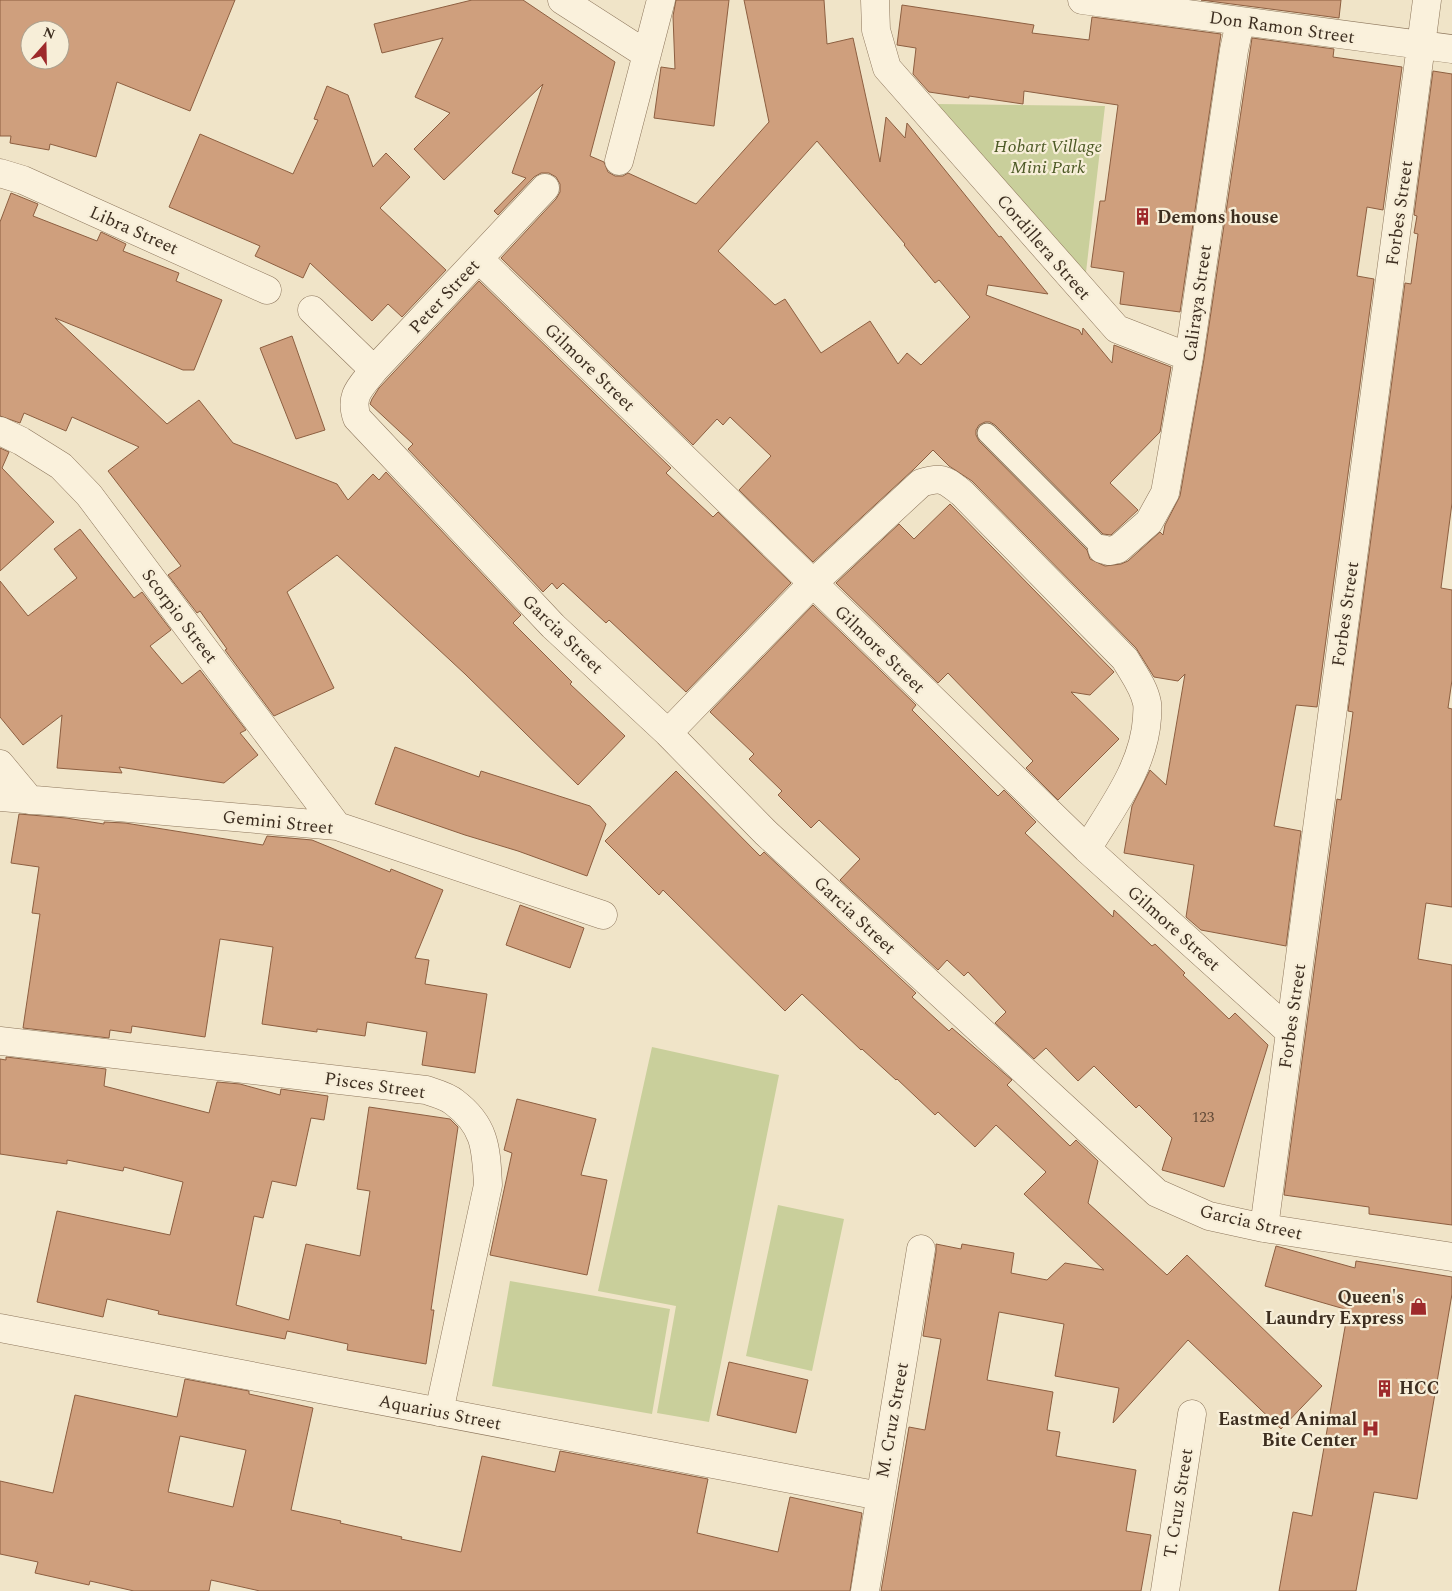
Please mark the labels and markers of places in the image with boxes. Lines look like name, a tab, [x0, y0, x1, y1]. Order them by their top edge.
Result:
place label: Demons house	[1157, 204, 1278, 231]
building icon: Demons house	[1133, 207, 1153, 227]
place label: Queen's Laundry Express	[1265, 1284, 1404, 1332]
shop icon: Queen's Laundry Express	[1408, 1297, 1428, 1317]
place label: HCC	[1399, 1375, 1440, 1402]
building icon: HCC	[1375, 1378, 1395, 1398]
place label: Eastmed Animal Bite Center	[1218, 1406, 1357, 1454]
hospital icon: Eastmed Animal Bite Center	[1361, 1419, 1381, 1439]

